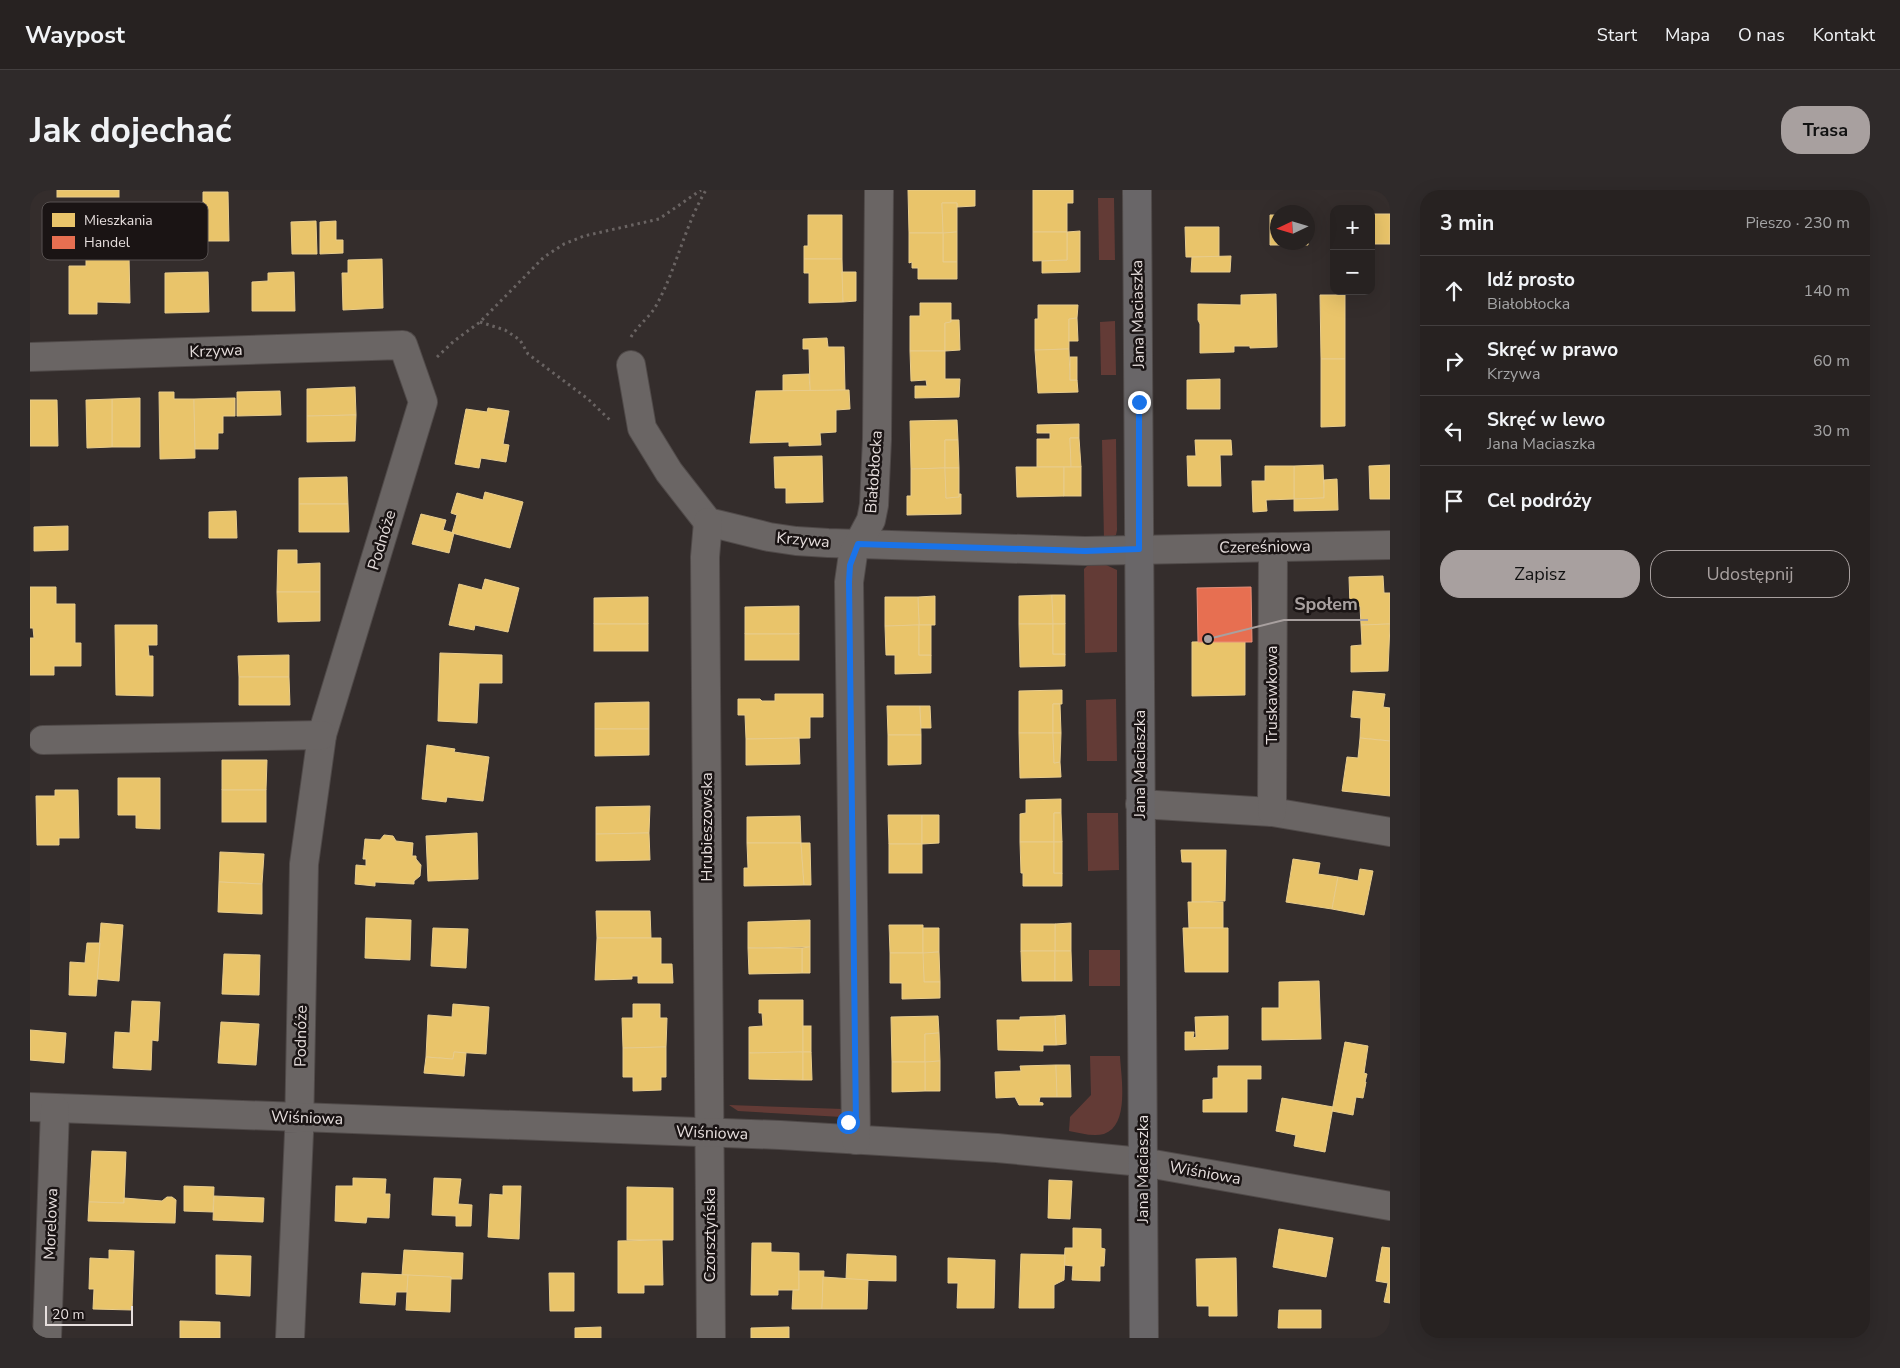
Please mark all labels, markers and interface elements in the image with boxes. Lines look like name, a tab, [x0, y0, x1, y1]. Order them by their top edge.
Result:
text: Waypost	[25, 19, 125, 51]
text: Start	[1597, 23, 1637, 47]
text: Mapa	[1665, 23, 1710, 47]
text: O nas	[1738, 23, 1785, 47]
text: Kontakt	[1813, 23, 1875, 47]
button: Trasa	[1781, 106, 1870, 154]
text: Jak dojechać	[30, 107, 232, 154]
legend	[42, 202, 208, 260]
north arrow	[1270, 205, 1315, 250]
map controls	[1330, 205, 1375, 295]
button: +	[1330, 205, 1375, 250]
text: 3 min	[1440, 209, 1494, 237]
text: Mieszkania	[84, 211, 153, 230]
text: Pieszo · 230 m	[1745, 212, 1850, 234]
text: Handel	[84, 233, 131, 252]
button: −	[1330, 250, 1375, 295]
street label: Jana Maciaszka	[1126, 260, 1150, 369]
text: Idź prosto	[1487, 267, 1575, 293]
icon: ahead	[1440, 277, 1468, 305]
text: 140 m	[1803, 280, 1850, 302]
text: Białobłocka	[1487, 293, 1570, 315]
text: Skręć w prawo	[1487, 337, 1618, 363]
street label: Krzywa	[189, 339, 243, 363]
icon: right	[1440, 347, 1468, 375]
text: 60 m	[1813, 350, 1850, 372]
text: Krzywa	[1487, 363, 1540, 385]
route end	[1128, 391, 1151, 414]
text: Skręć w lewo	[1487, 407, 1605, 433]
icon: left	[1440, 417, 1468, 445]
text: 30 m	[1813, 420, 1850, 442]
street label: Białobłocka	[860, 430, 888, 514]
text: Jana Maciaszka	[1487, 433, 1596, 455]
icon: arrive	[1440, 487, 1468, 515]
text: Cel podróży	[1487, 488, 1591, 514]
street label: Podnóże	[362, 507, 402, 573]
street label: Krzywa	[775, 527, 831, 553]
street label: Czereśniowa	[1219, 535, 1311, 559]
button: Zapisz	[1440, 550, 1640, 598]
button: Udostępnij	[1650, 550, 1850, 598]
callout: Społem	[1284, 587, 1368, 620]
text: Społem	[1294, 592, 1358, 616]
street label: Truskawkowa	[1261, 646, 1283, 744]
street label: Jana Maciaszka	[1129, 710, 1151, 819]
street label: Hrubieszowska	[696, 772, 718, 882]
street label: Podnóże	[289, 1005, 313, 1067]
street label: Wiśniowa	[270, 1106, 344, 1130]
route start	[837, 1111, 860, 1134]
street label: Jana Maciaszka	[1132, 1115, 1154, 1224]
street label: Wiśniowa	[675, 1121, 749, 1145]
street label: Wiśniowa	[1167, 1156, 1243, 1190]
street label: Morelowa	[39, 1188, 63, 1260]
street label: Czorsztyńska	[699, 1188, 721, 1282]
scale bar	[45, 1303, 132, 1326]
text: 20 m	[52, 1305, 84, 1324]

